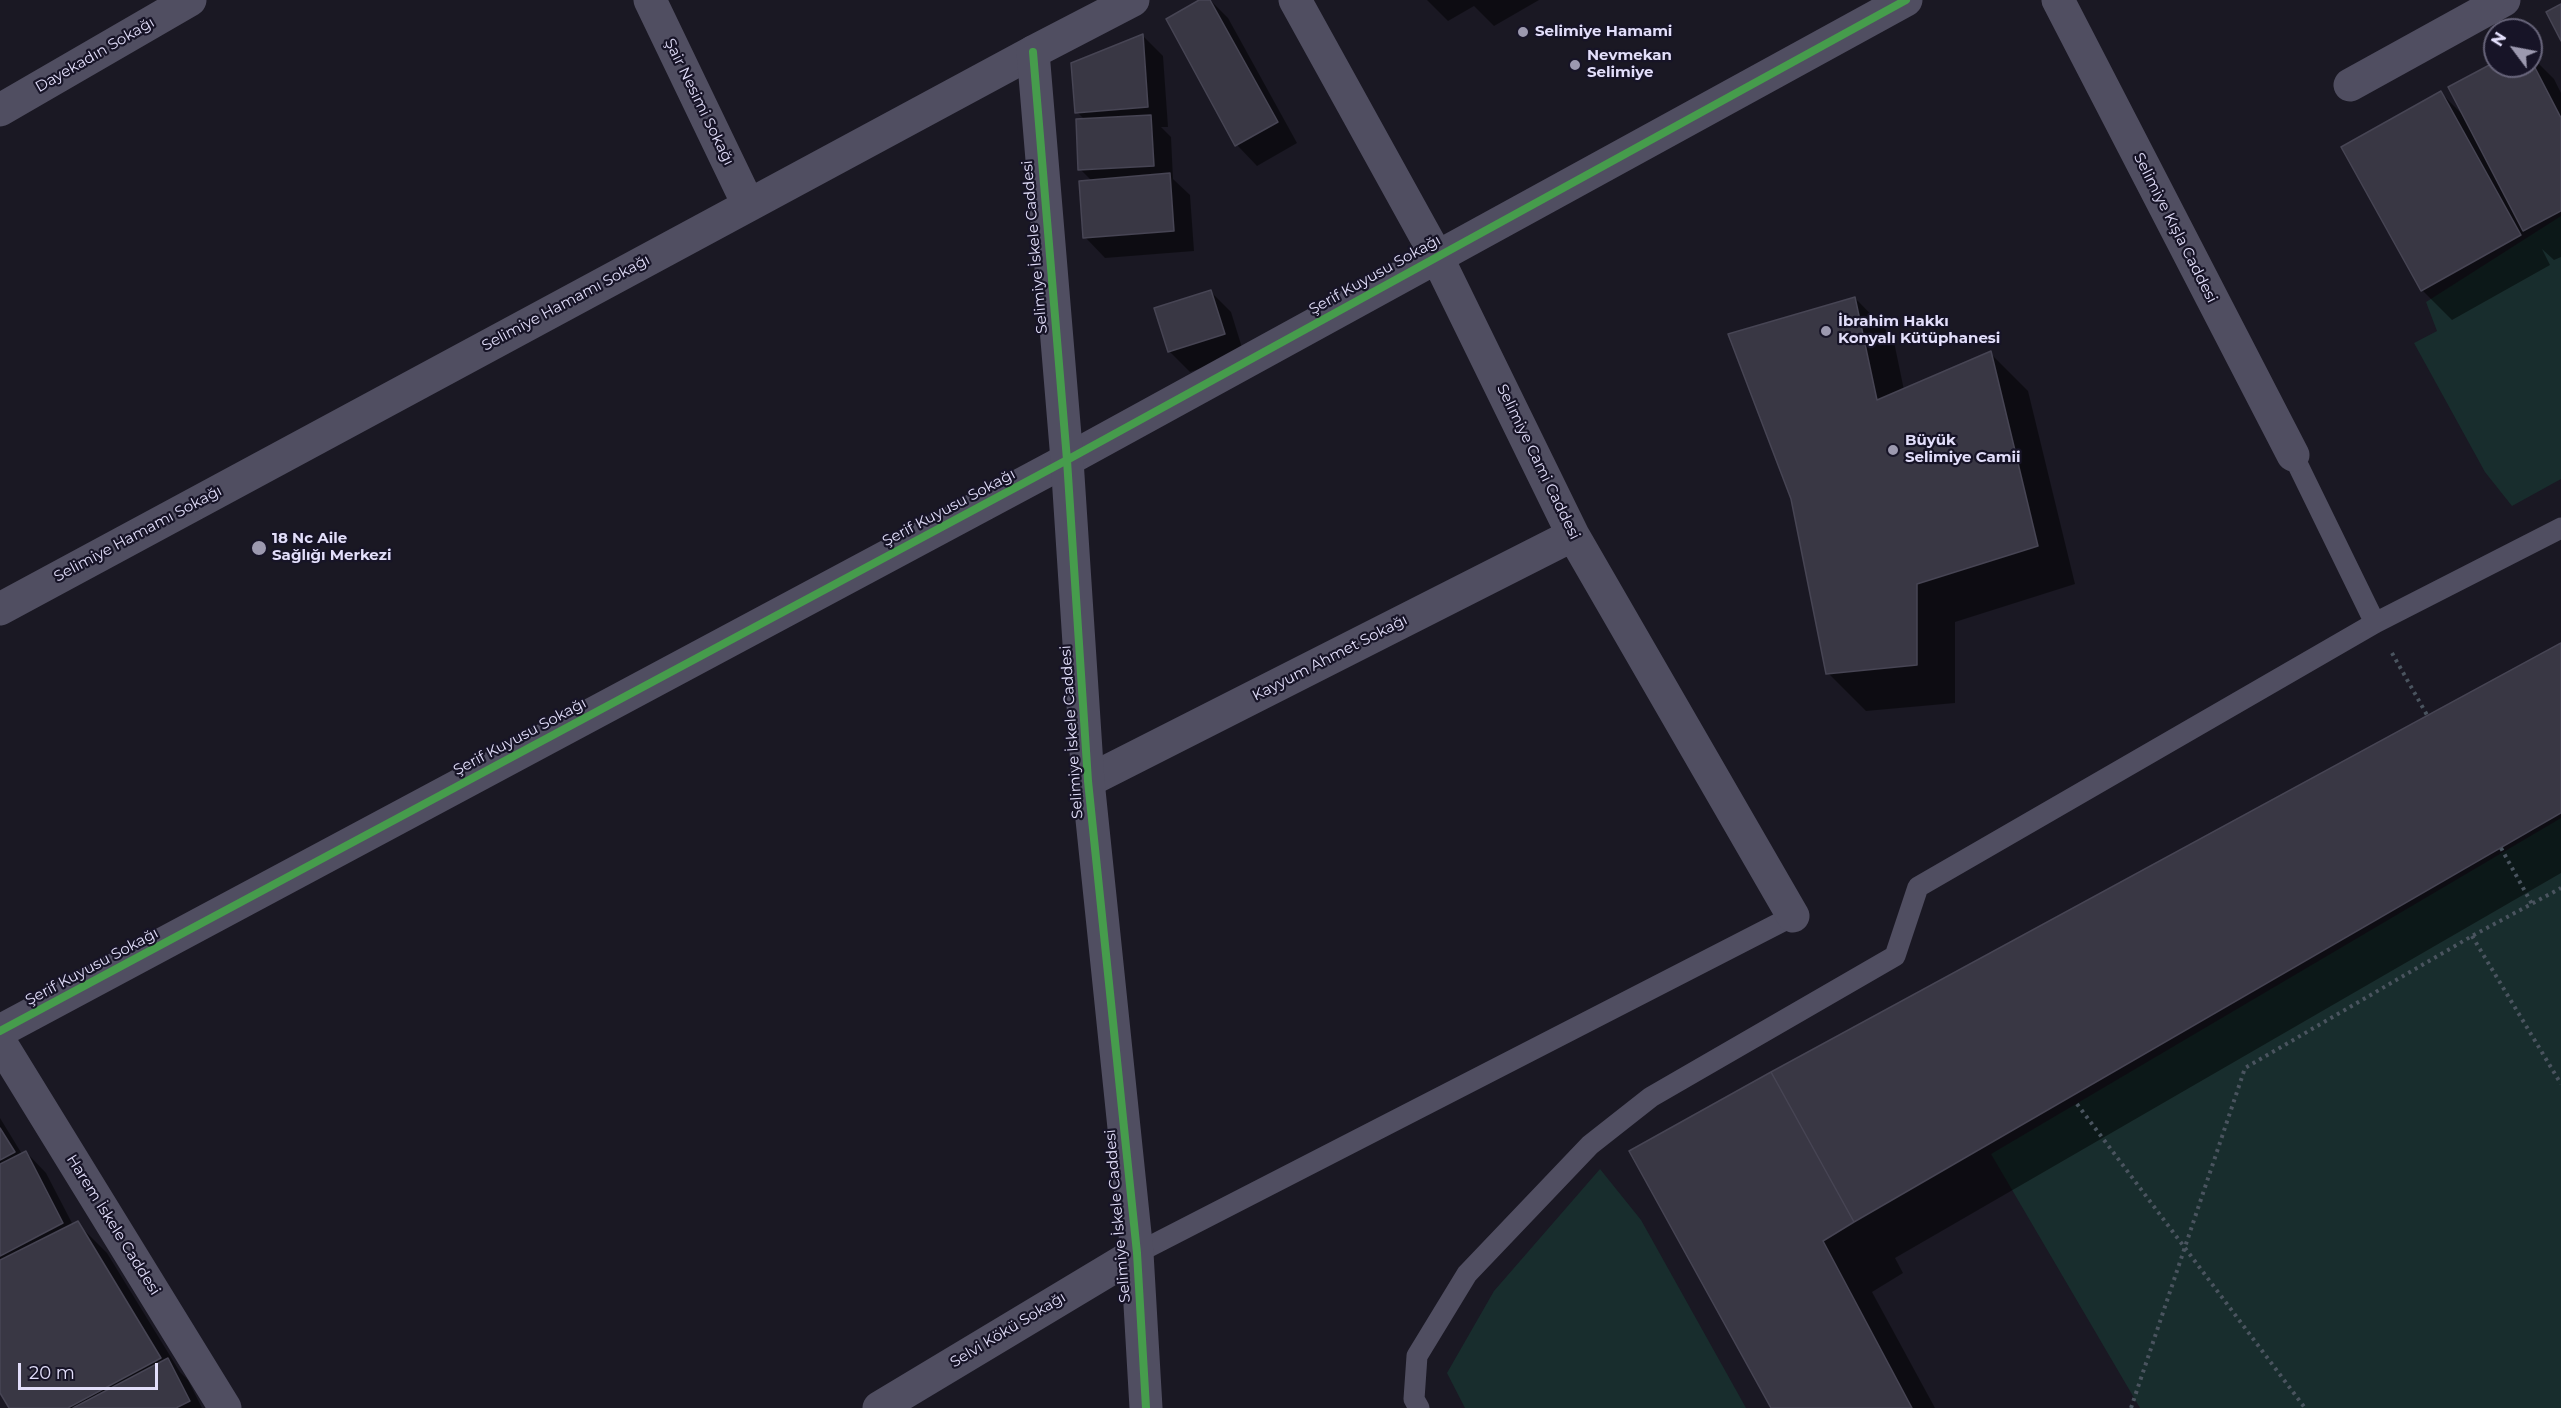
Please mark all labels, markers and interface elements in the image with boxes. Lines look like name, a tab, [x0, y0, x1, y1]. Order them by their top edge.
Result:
street label: Dayekadın Sokağı	[32, 14, 158, 96]
north arrow	[2483, 18, 2543, 78]
place label: Selimiye Hamami	[1535, 23, 1672, 41]
marker: Selimiye Hamami	[1516, 25, 1530, 39]
text: N	[2488, 29, 2510, 50]
street label: Şair Nesimi Sokağı	[660, 36, 738, 168]
place label: Nevmekan Selimiye	[1587, 47, 1672, 82]
marker: Nevmekan Selimiye	[1568, 58, 1582, 72]
street label: Selimiye Kışla Caddesi	[2129, 150, 2221, 306]
street label: Selimiye İskele Caddesi	[1018, 160, 1052, 334]
street label: Şerif Kuyusu Sokağı	[1306, 231, 1444, 319]
street label: Selimiye Hamamı Sokağı	[479, 251, 653, 355]
place label: İbrahim Hakkı Konyalı Kütüphanesi	[1838, 313, 2000, 348]
marker: İbrahim Hakkı Konyalı Kütüphanesi	[1819, 324, 1833, 338]
street label: Selimiye Cami Caddesi	[1493, 381, 1583, 543]
place label: Büyük Selimiye Camii	[1905, 432, 2021, 467]
marker: Büyük Selimiye Camii	[1886, 443, 1900, 457]
street label: Şerif Kuyusu Sokağı	[880, 465, 1018, 551]
street label: Selimiye Hamamı Sokağı	[51, 482, 225, 586]
place label: 18 Nc Aile Sağlığı Merkezi	[272, 530, 391, 565]
marker: 18 Nc Aile Sağlığı Merkezi	[250, 539, 268, 557]
street label: Kayyum Ahmet Sokağı	[1249, 611, 1411, 705]
street label: Selimiye İskele Caddesi	[1057, 645, 1087, 819]
street label: Şerif Kuyusu Sokağı	[451, 694, 589, 780]
street label: Şerif Kuyusu Sokağı	[23, 924, 161, 1010]
street label: Selimiye İskele Caddesi	[1101, 1129, 1135, 1303]
street label: Harem İskele Caddesi	[62, 1151, 164, 1299]
street label: Selvi Kökü Sokağı	[947, 1288, 1069, 1372]
scale bar	[21, 1351, 160, 1389]
text: 20 m	[29, 1362, 75, 1384]

